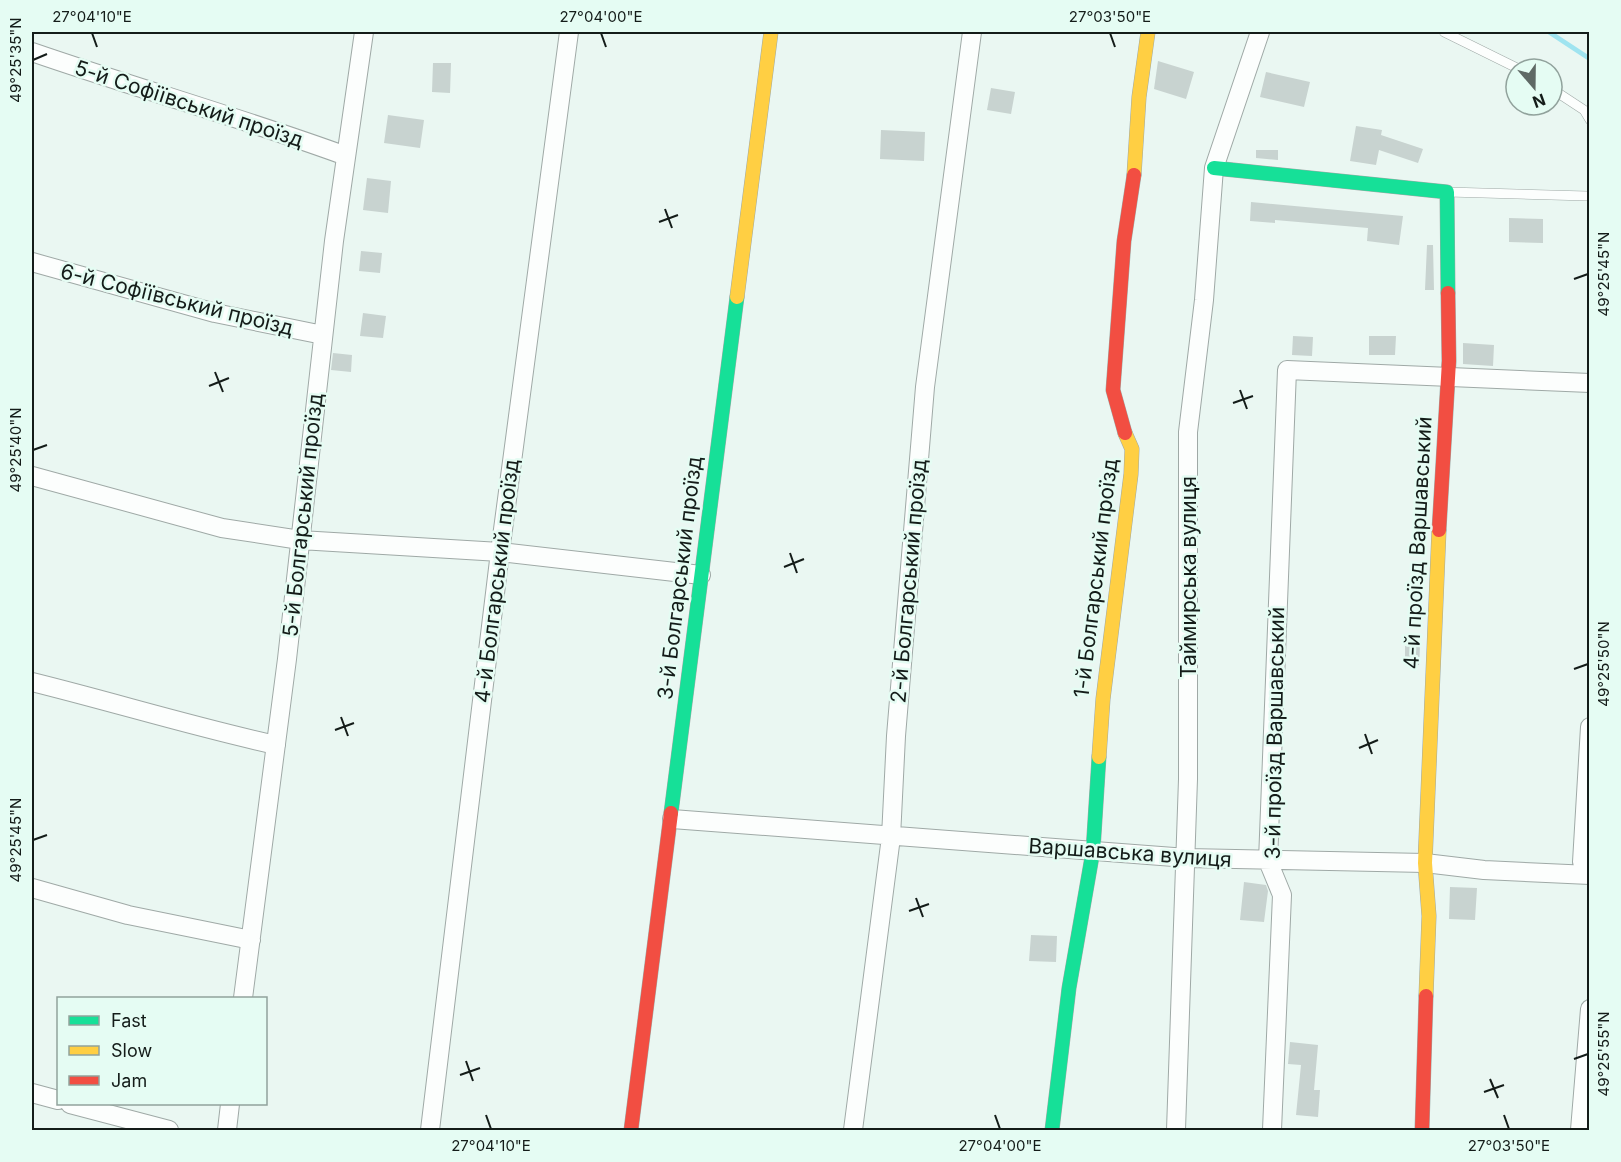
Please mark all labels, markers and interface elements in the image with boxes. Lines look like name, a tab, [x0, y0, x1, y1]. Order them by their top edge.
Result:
text: 27°04'10"E	[52, 7, 132, 26]
text: 27°04'00"E	[559, 7, 643, 26]
text: 27°03'50"E	[1069, 7, 1151, 26]
text: 49°25'35"N	[6, 17, 25, 103]
street label: 5-й Софіївський проїзд	[72, 55, 307, 152]
north arrow	[1504, 57, 1564, 117]
text: N	[1530, 90, 1548, 113]
text: 49°25'45"N	[1594, 232, 1613, 316]
street label: 6-й Софіївський проїзд	[58, 258, 296, 341]
street label: 5-й Болгарський проїзд	[277, 392, 328, 638]
text: 49°25'40"N	[6, 407, 25, 493]
street label: 4-й проїзд Варшавський	[1398, 416, 1437, 670]
street label: 3-й Болгарський проїзд	[652, 455, 707, 701]
street label: 4-й Болгарський проїзд	[469, 457, 524, 704]
street label: 1-й Болгарський проїзд	[1068, 457, 1123, 699]
street label: 2-й Болгарський проїзд	[885, 458, 932, 704]
street label: Таймирська вулиця	[1176, 476, 1201, 678]
street label: 3-й проїзд Варшавський	[1260, 607, 1289, 859]
text: 49°25'50"N	[1594, 621, 1613, 707]
text: 49°25'45"N	[6, 798, 25, 882]
street label: Варшавська вулиця	[1028, 833, 1232, 872]
legend	[57, 997, 267, 1105]
text: Fast	[111, 1010, 147, 1031]
text: 49°25'55"N	[1594, 1011, 1613, 1097]
text: Slow	[111, 1040, 152, 1061]
text: Jam	[111, 1070, 147, 1091]
text: 27°04'10"E	[451, 1136, 531, 1155]
text: 27°04'00"E	[958, 1136, 1042, 1155]
text: 27°03'50"E	[1468, 1136, 1550, 1155]

